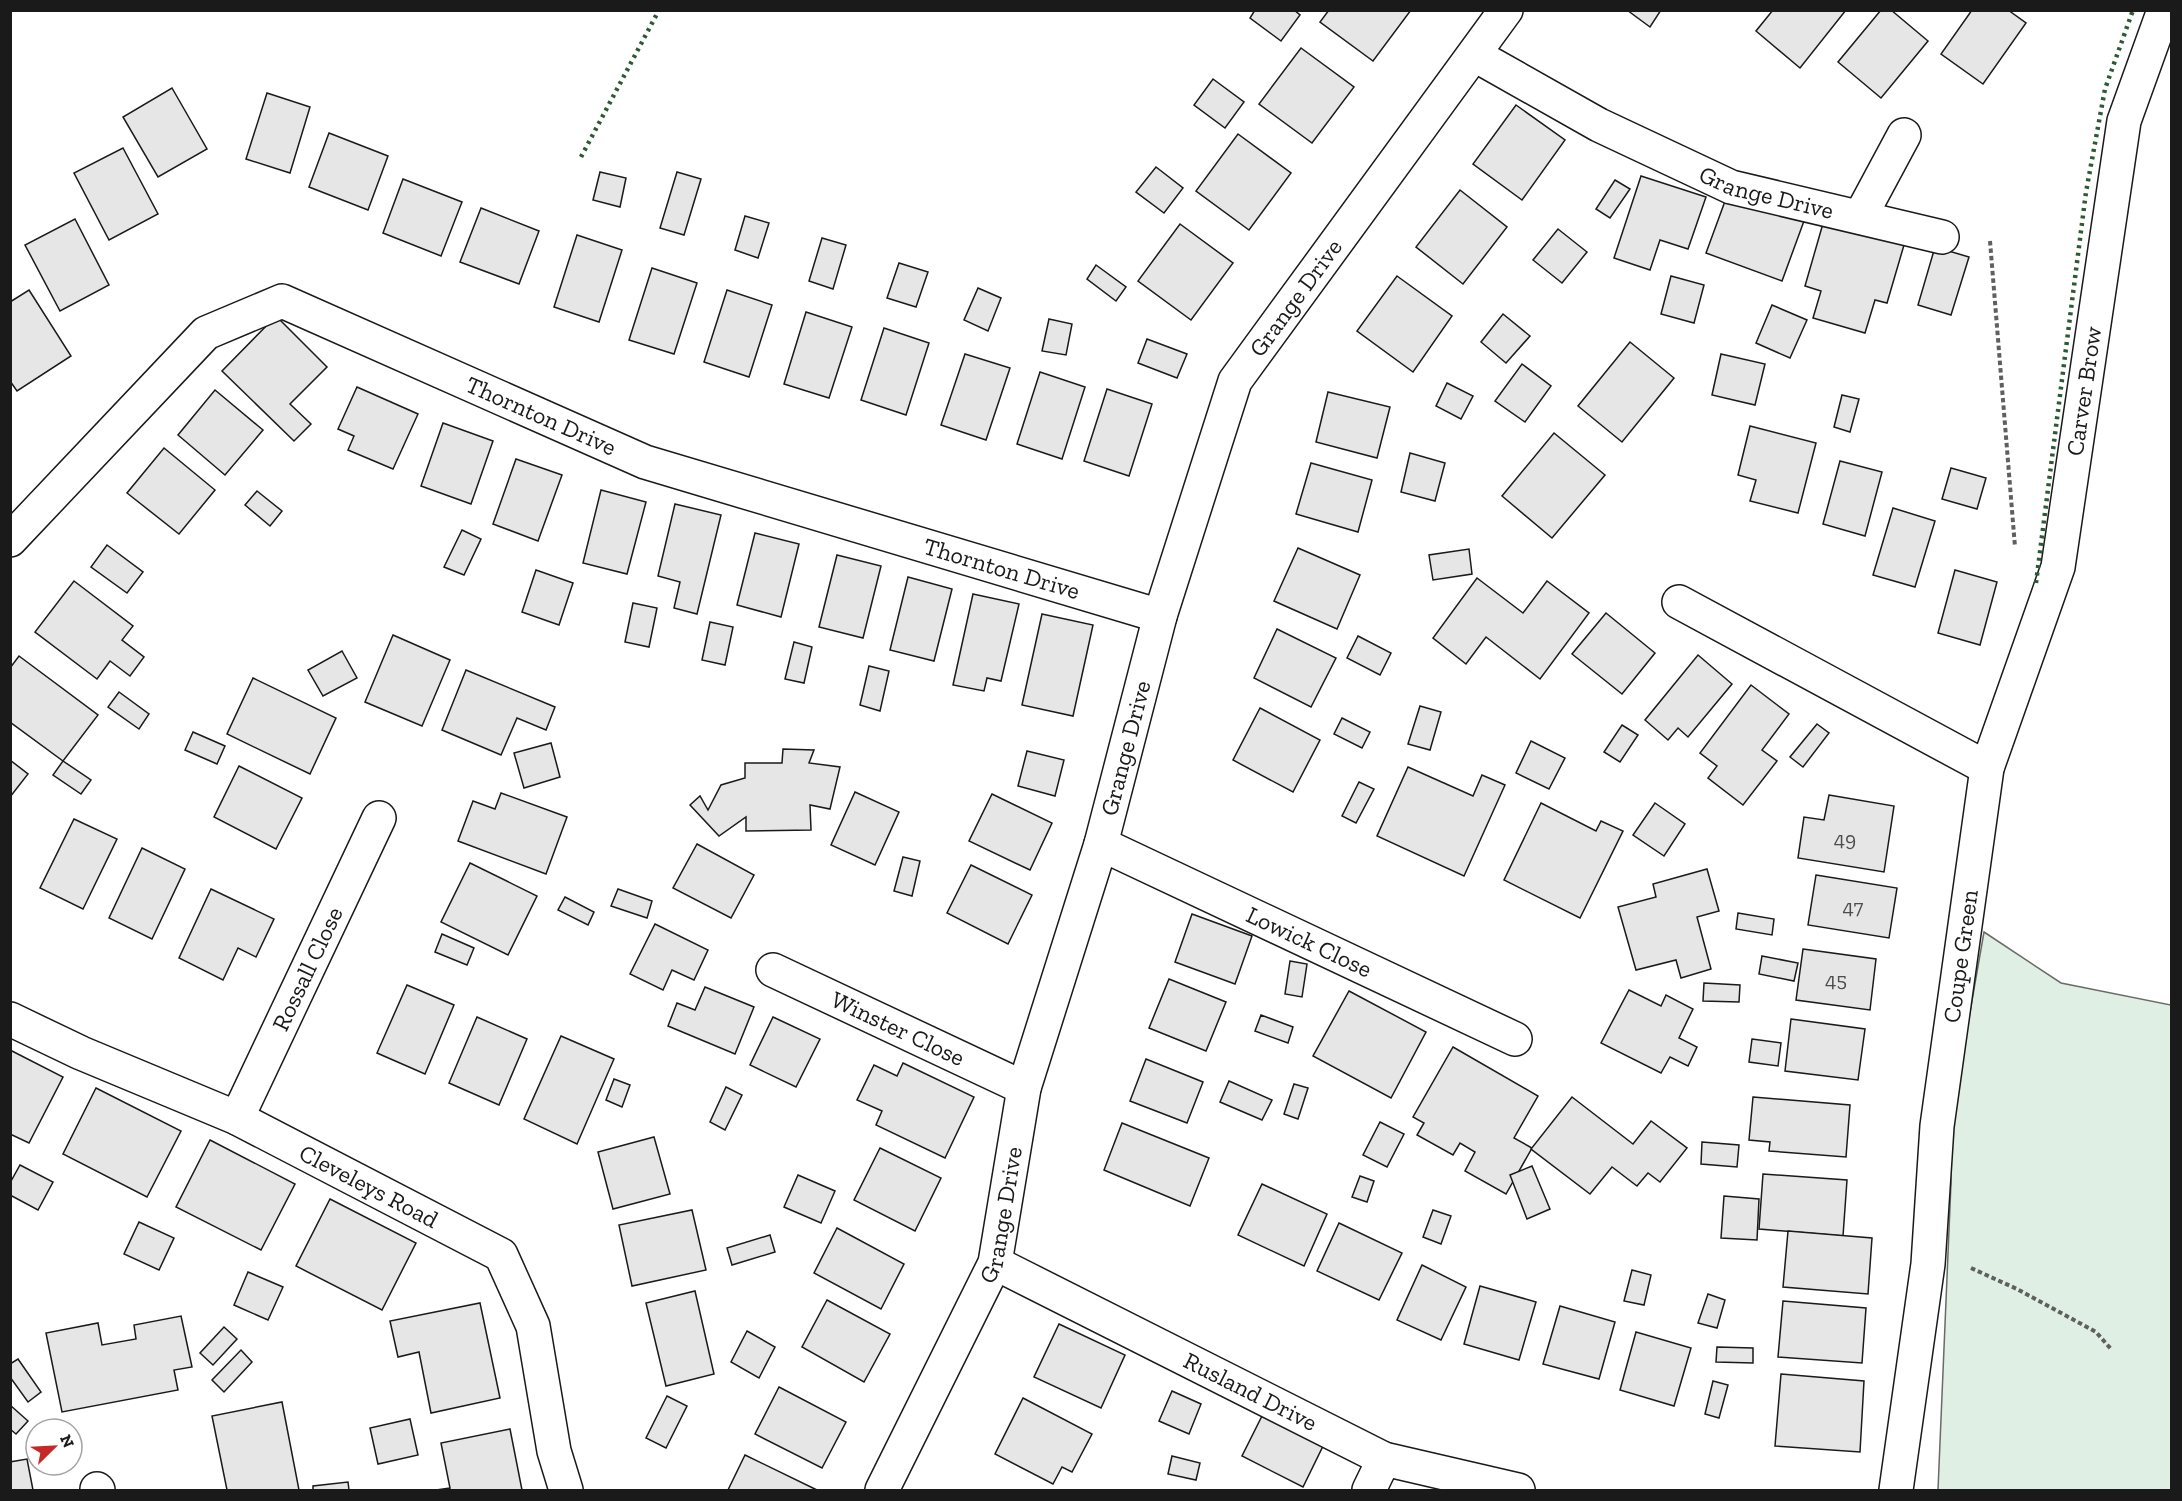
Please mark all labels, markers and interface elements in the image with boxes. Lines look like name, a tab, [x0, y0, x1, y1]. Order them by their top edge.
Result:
street label: Grange Drive	[1695, 159, 1837, 225]
street label: Grange Drive	[1243, 233, 1348, 362]
street label: Carver Brow	[2060, 324, 2108, 458]
street label: Thornton Drive	[462, 369, 621, 461]
street label: Thornton Drive	[920, 531, 1083, 605]
street label: Grange Drive	[1094, 677, 1157, 819]
house number: 49	[1834, 826, 1856, 851]
street label: Coupe Green	[1937, 887, 1984, 1025]
house number: 47	[1843, 894, 1864, 919]
street label: Lowick Close	[1242, 900, 1377, 984]
street label: Rossall Close	[265, 902, 349, 1035]
house number: 45	[1825, 967, 1847, 992]
street label: Winster Close	[827, 984, 970, 1072]
street label: Cleveleys Road	[294, 1138, 443, 1234]
street label: Grange Drive	[972, 1144, 1028, 1288]
street label: Rusland Drive	[1179, 1346, 1322, 1437]
north arrow	[24, 1417, 84, 1477]
text: N	[56, 1432, 78, 1451]

